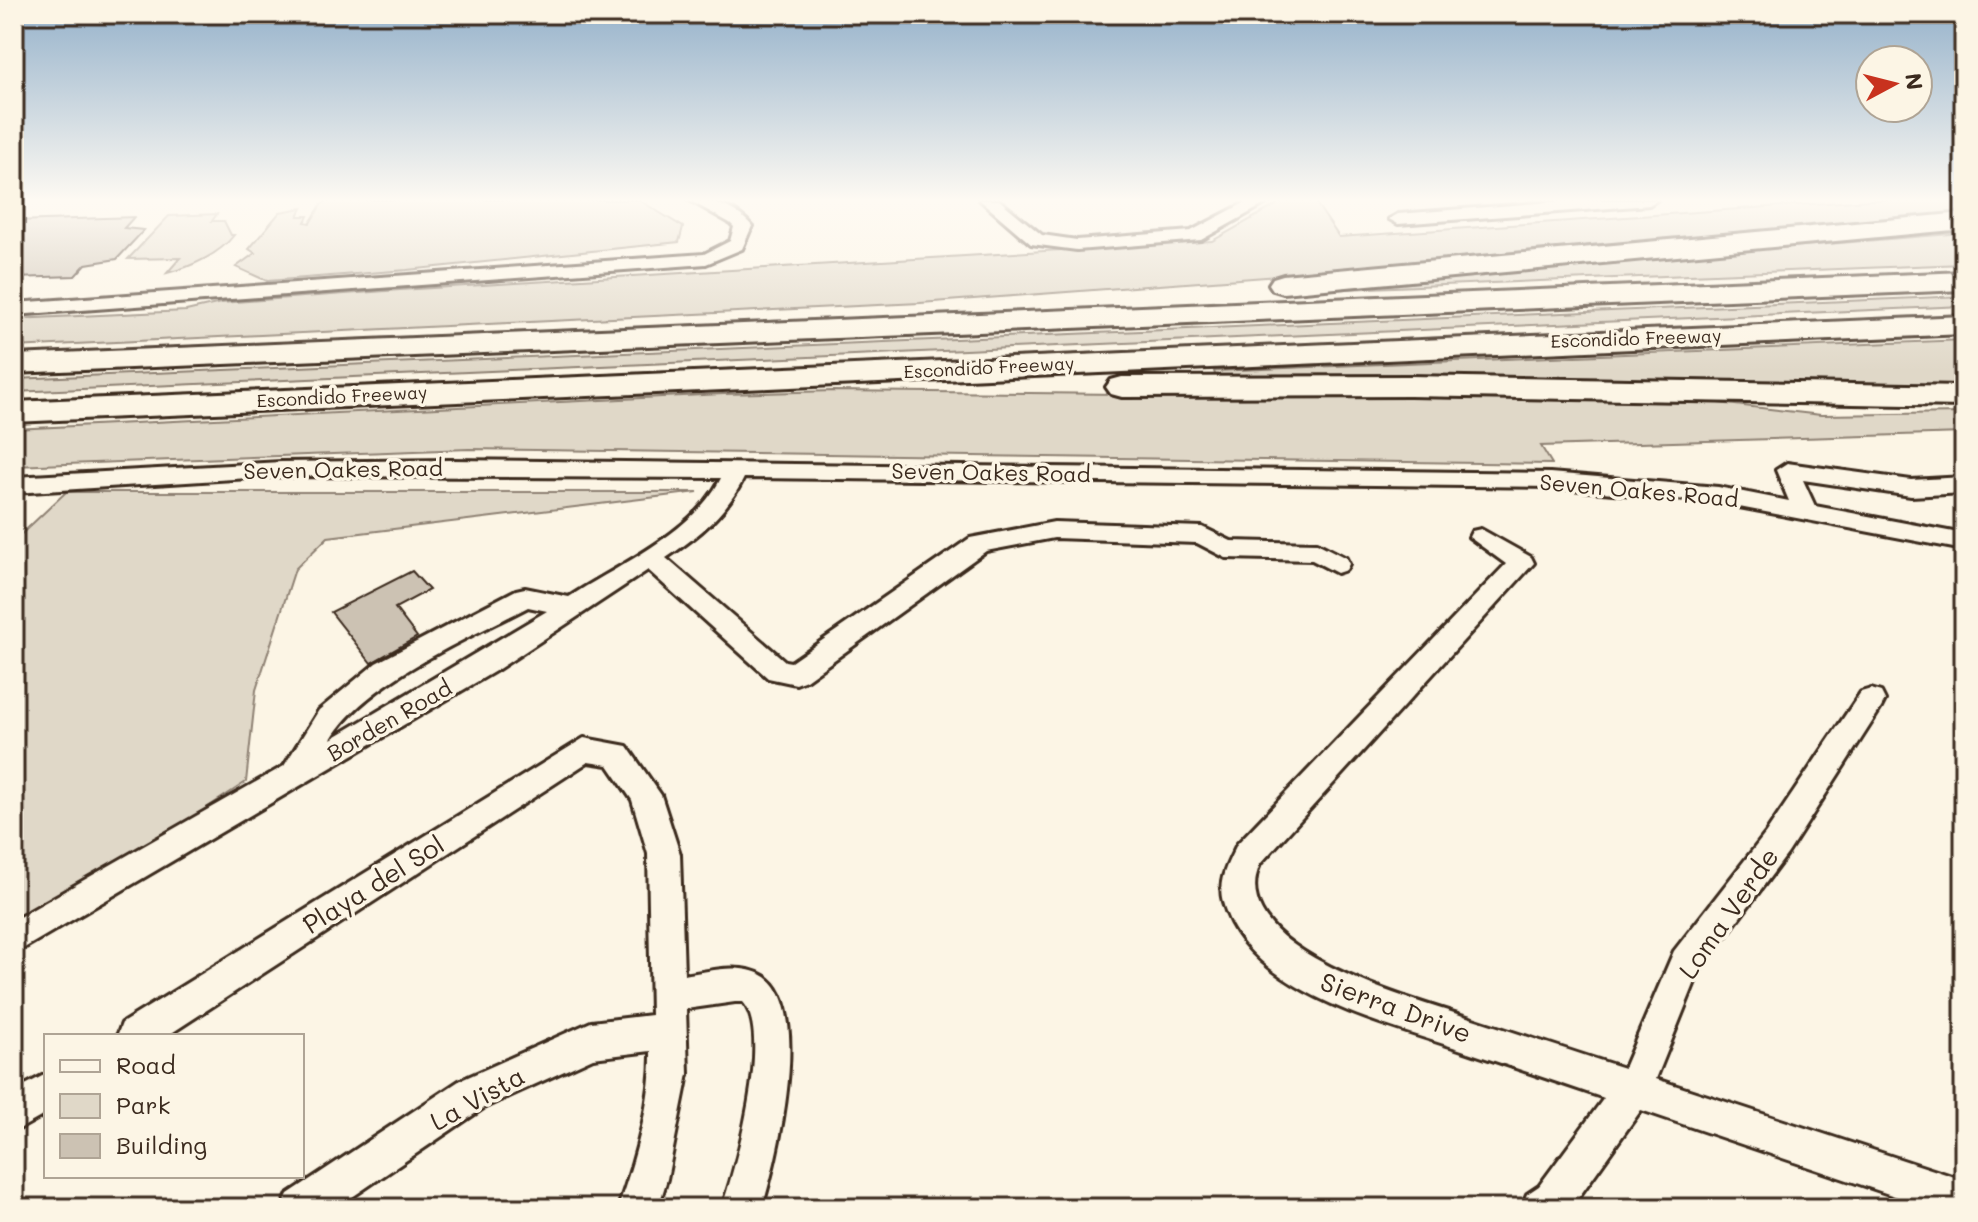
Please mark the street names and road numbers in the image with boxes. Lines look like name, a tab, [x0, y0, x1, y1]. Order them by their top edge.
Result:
street label: Escondido Freeway	[1550, 323, 1722, 353]
street label: Escondido Freeway	[903, 351, 1075, 383]
street label: Escondido Freeway	[256, 380, 428, 412]
street label: Seven Oakes Road	[243, 453, 443, 485]
street label: Seven Oakes Road	[891, 456, 1091, 488]
street label: Seven Oakes Road	[1538, 467, 1740, 513]
street label: Borden Road	[321, 673, 457, 767]
street label: Playa del Sol	[296, 827, 450, 941]
street label: Loma Verde	[1670, 841, 1786, 985]
street label: Sierra Drive	[1316, 964, 1476, 1050]
street label: La Vista	[424, 1058, 530, 1138]

